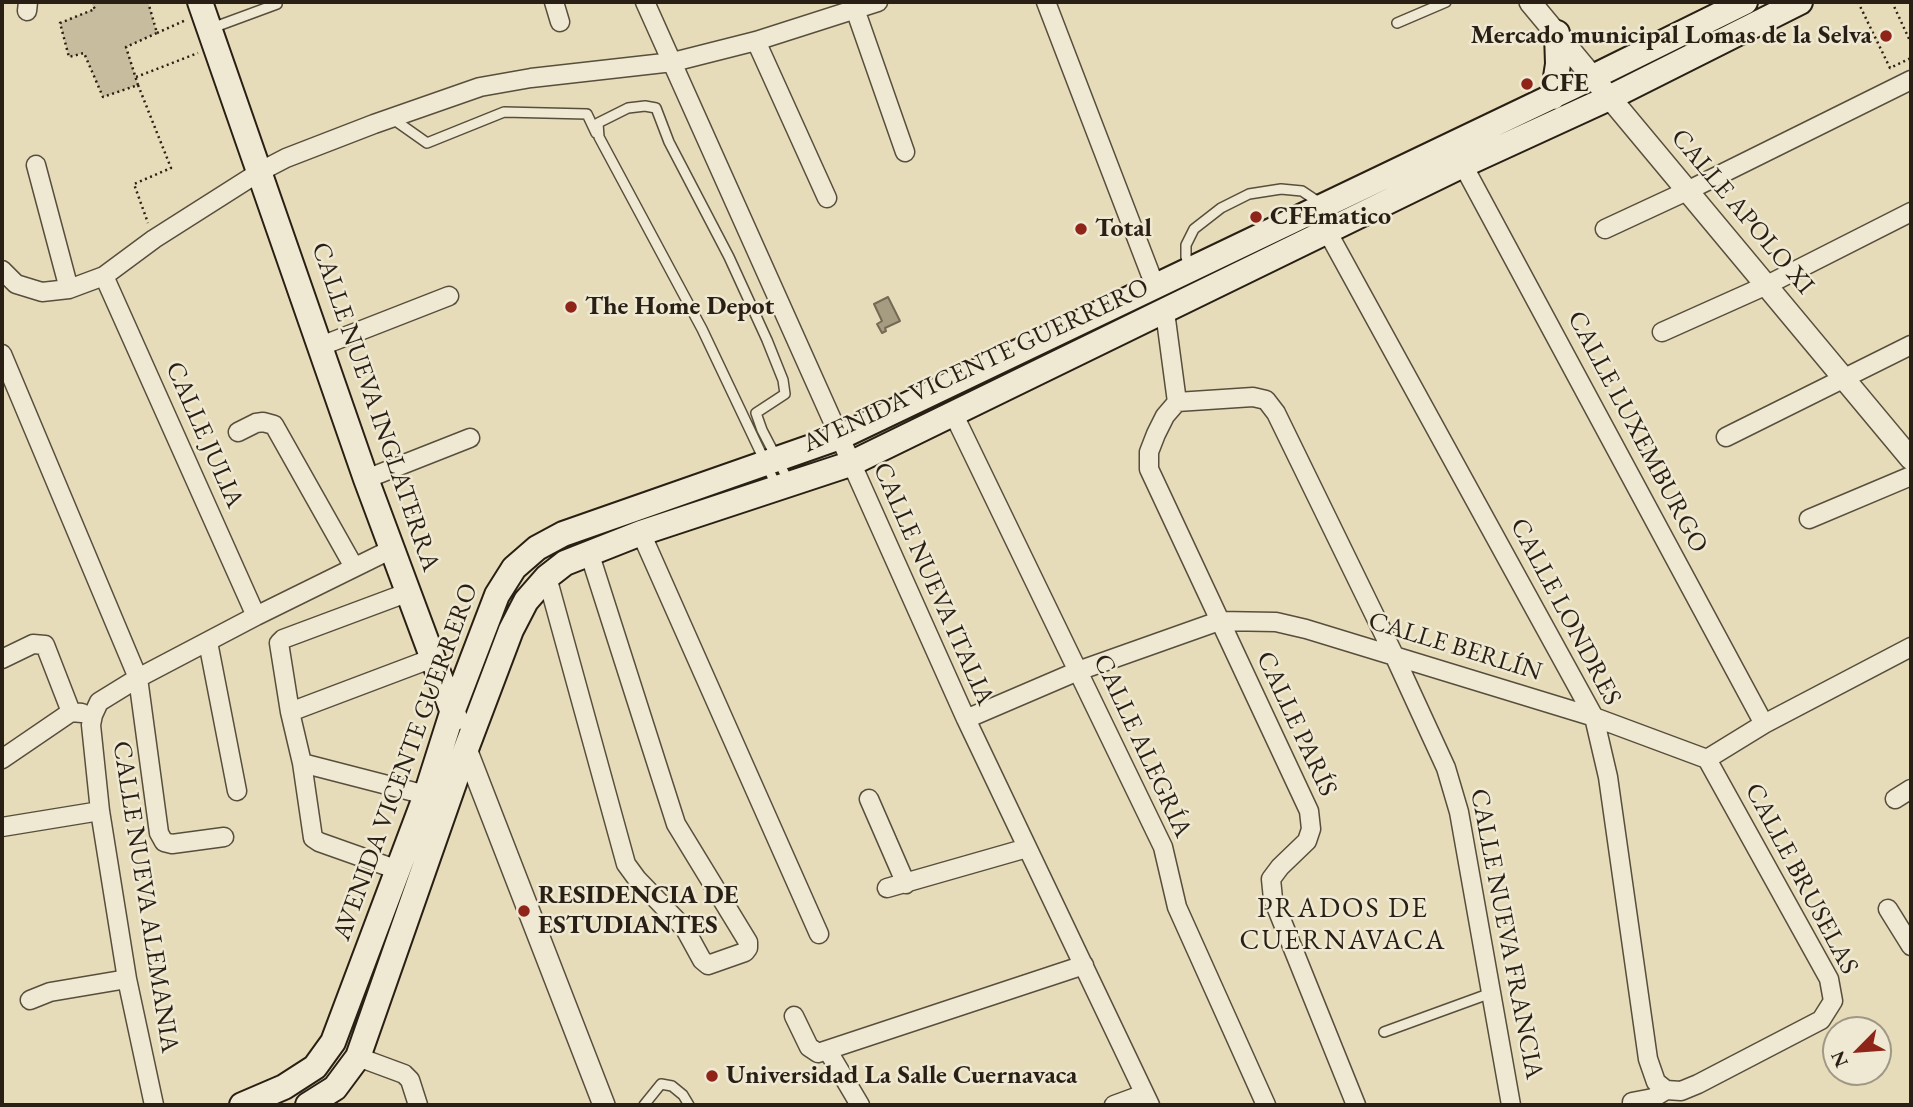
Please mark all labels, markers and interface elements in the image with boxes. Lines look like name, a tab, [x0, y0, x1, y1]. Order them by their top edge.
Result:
place label: Mercado municipal Lomas de la Selva	[1470, 20, 1872, 52]
marker: Mercado municipal Lomas de la Selva	[1878, 28, 1894, 44]
place label: CFE	[1541, 68, 1589, 100]
marker: CFE	[1519, 76, 1535, 92]
street label: CALLE APOLO XI	[1664, 123, 1820, 301]
place label: CFEmatico	[1270, 201, 1391, 233]
marker: CFEmatico	[1248, 209, 1264, 225]
place label: Total	[1095, 213, 1152, 245]
marker: Total	[1073, 221, 1089, 237]
street label: CALLE NUEVA INGLATERRA	[304, 238, 446, 576]
street label: AVENIDA VICENTE GUERRERO	[798, 272, 1154, 460]
place label: The Home Depot	[585, 291, 774, 323]
marker: The Home Depot	[563, 299, 579, 315]
street label: CALLE LUXEMBURGO	[1560, 306, 1714, 558]
street label: CALLE JULIA	[158, 357, 250, 513]
street label: CALLE NUEVA ITALIA	[865, 458, 1001, 710]
street label: CALLE LONDRES	[1503, 513, 1627, 711]
street label: AVENIDA VICENTE GUERRERO	[327, 579, 485, 945]
street label: CALLE BERLÍN	[1364, 606, 1546, 688]
street label: CALLE PARÍS	[1249, 647, 1343, 801]
street label: CALLE ALEGRÍA	[1086, 649, 1198, 843]
street label: CALLE NUEVA ALEMANIA	[105, 739, 185, 1055]
street label: CALLE BRUSELAS	[1738, 778, 1864, 980]
street label: CALLE NUEVA FRANCIA	[1463, 786, 1549, 1082]
place label: RESIDENCIA DE ESTUDIANTES	[538, 880, 739, 942]
district label: PRADOS DE CUERNAVACA	[1241, 892, 1445, 958]
marker: RESIDENCIA DE ESTUDIANTES	[516, 903, 532, 919]
north arrow	[1822, 1016, 1892, 1086]
text: N	[1825, 1047, 1854, 1071]
place label: Universidad La Salle Cuernavaca	[726, 1060, 1077, 1092]
marker: Universidad La Salle Cuernavaca	[704, 1068, 720, 1084]

